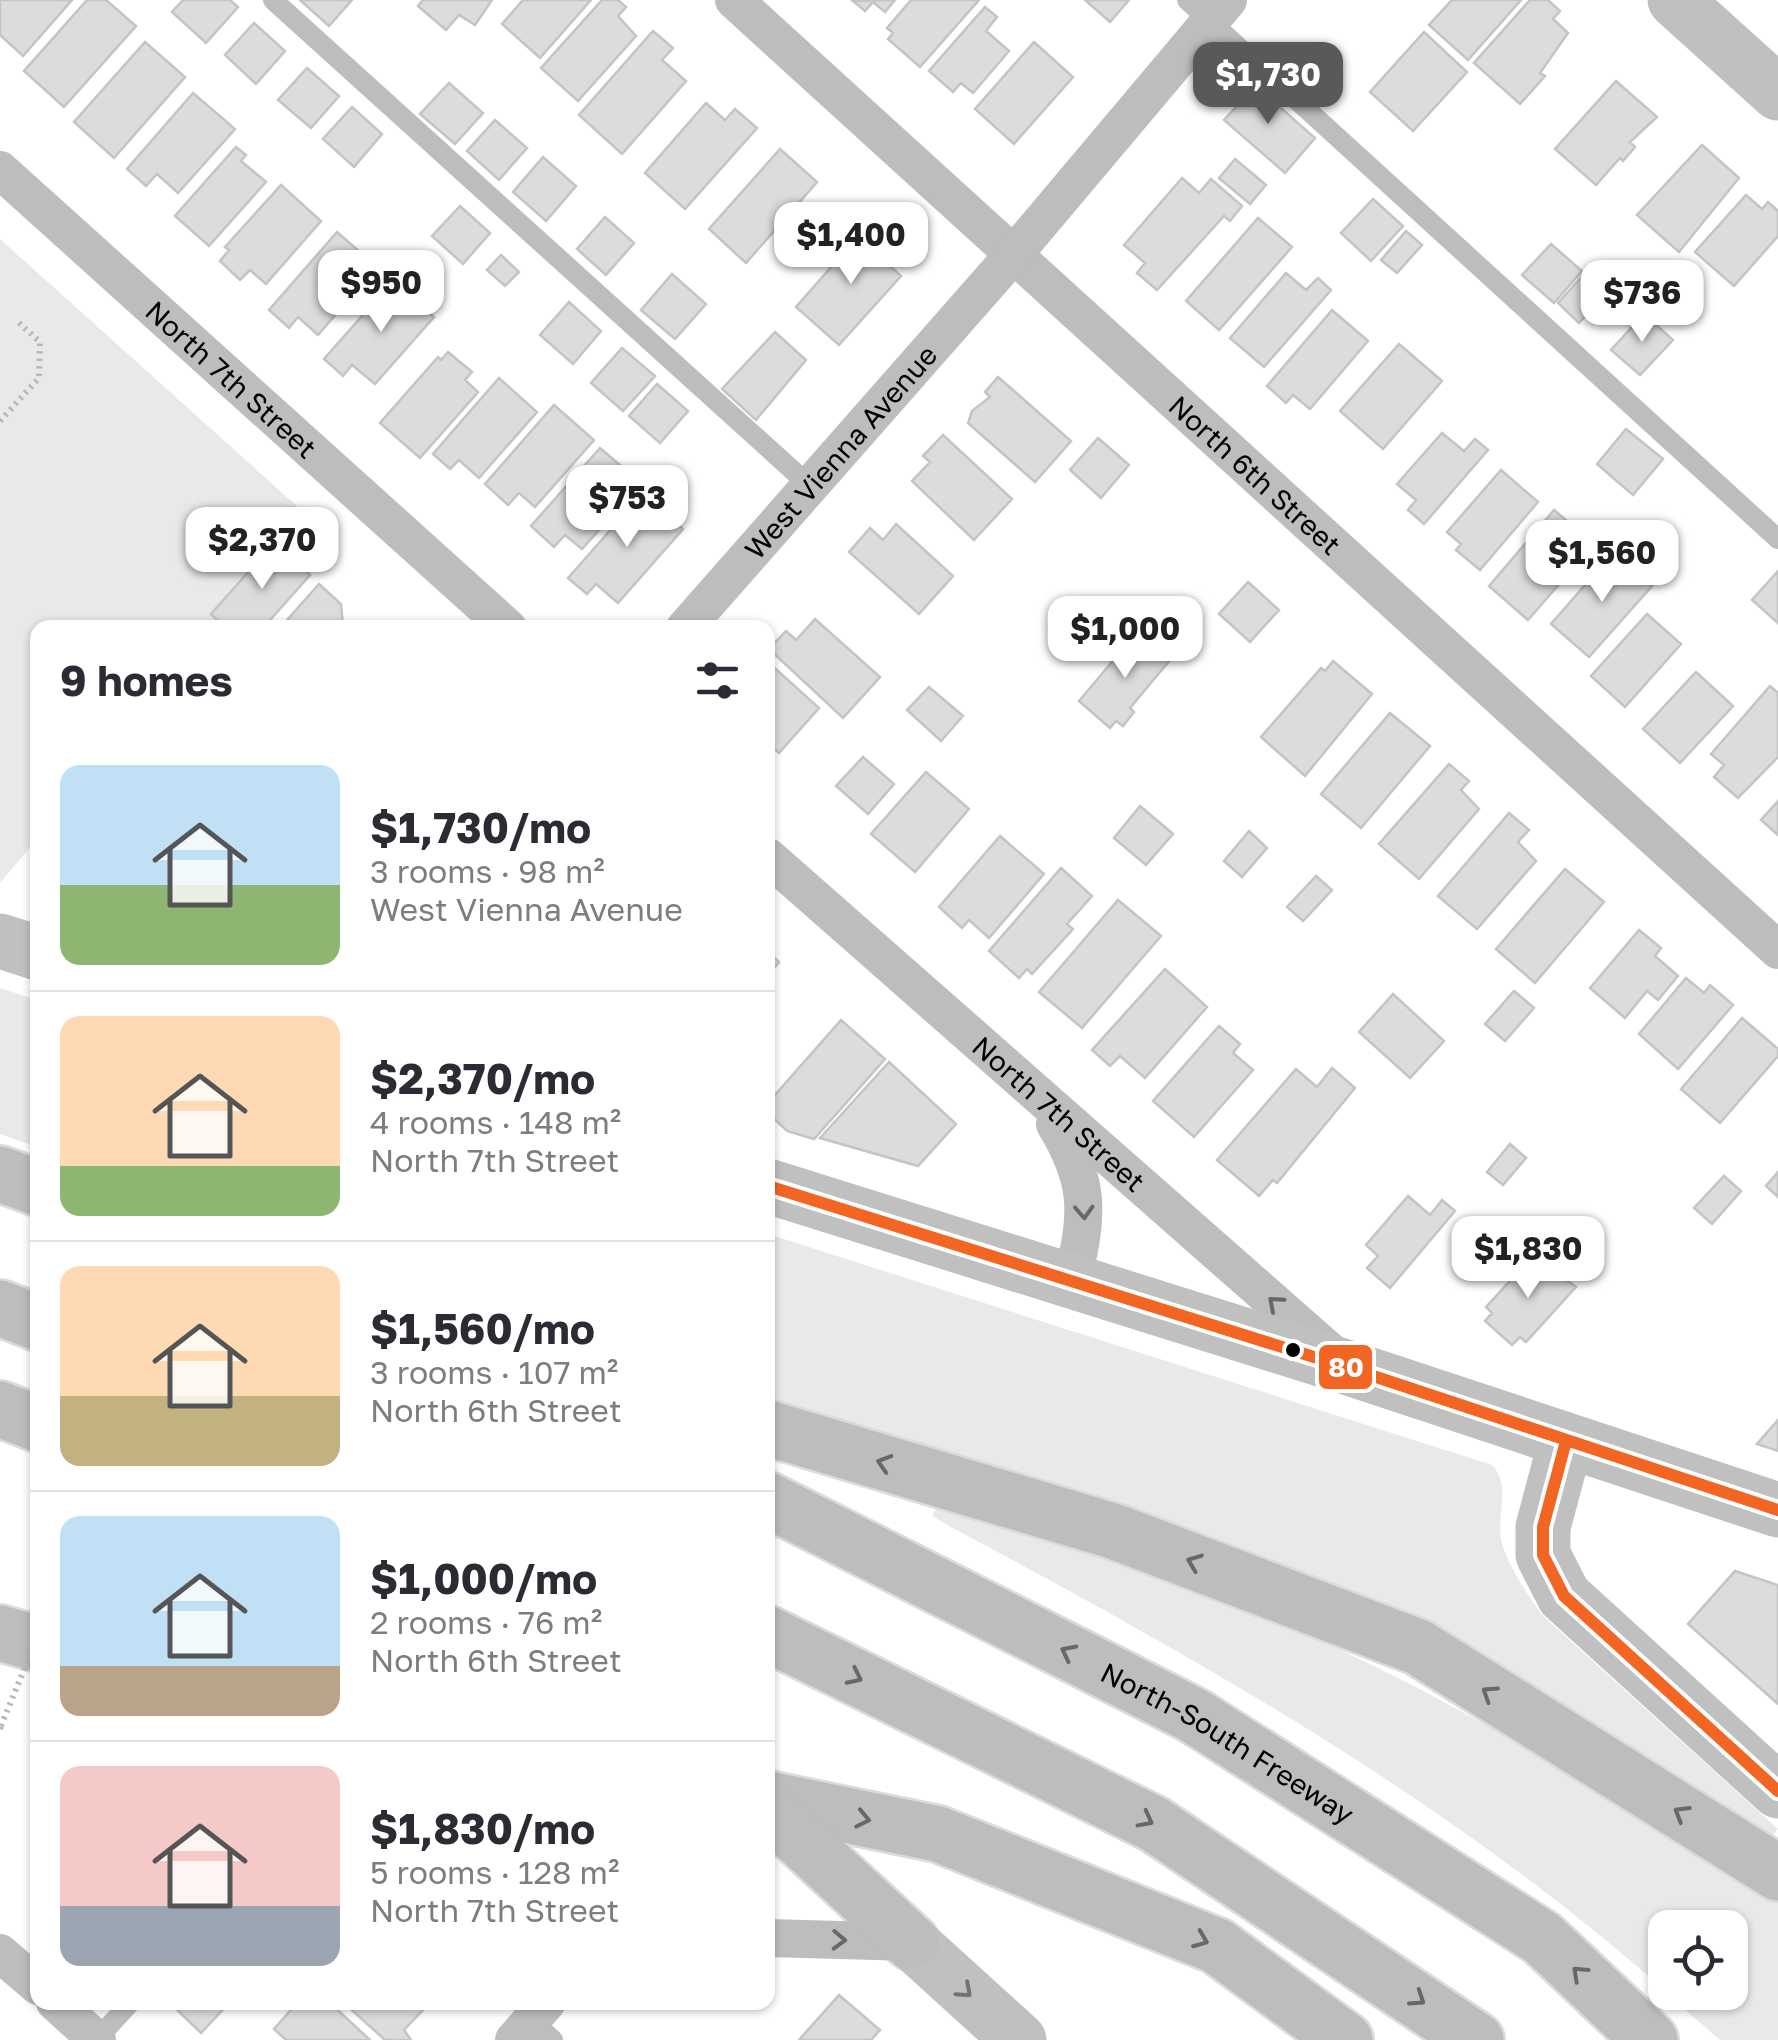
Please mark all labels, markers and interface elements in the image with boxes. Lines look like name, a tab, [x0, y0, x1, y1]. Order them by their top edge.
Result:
pin: $1,730	[1187, 42, 1349, 127]
text: $1,730	[1215, 55, 1321, 93]
pin: $1,400	[770, 202, 932, 287]
text: $1,400	[796, 215, 906, 253]
pin: $950	[322, 250, 440, 335]
pin: $736	[1583, 260, 1701, 345]
text: $950	[340, 263, 422, 301]
text: $736	[1603, 273, 1681, 311]
street label: North 7th Street	[140, 294, 324, 464]
street label: West Vienna Avenue	[737, 338, 943, 565]
street label: North 6th Street	[1163, 388, 1348, 561]
pin: $753	[568, 465, 686, 550]
text: $753	[588, 478, 666, 516]
pin: $2,370	[181, 507, 343, 592]
text: $2,370	[208, 520, 316, 558]
pin: $1,560	[1521, 520, 1683, 605]
text: $1,560	[1548, 533, 1656, 571]
pin: $1,000	[1044, 596, 1206, 681]
text: $1,000	[1070, 609, 1180, 647]
icon: filters	[690, 653, 745, 708]
text: 9 homes	[60, 655, 233, 705]
text: $1,730/mo	[370, 802, 591, 852]
icon: home	[140, 805, 260, 925]
text: 3 rooms · 98 m²	[370, 852, 605, 890]
text: West Vienna Avenue	[370, 890, 683, 928]
street label: North 7th Street	[966, 1029, 1152, 1198]
text: $2,370/mo	[370, 1053, 595, 1103]
icon: home	[140, 1056, 260, 1176]
text: 4 rooms · 148 m²	[370, 1103, 621, 1141]
text: North 7th Street	[370, 1141, 619, 1179]
one-way arrow	[1073, 1205, 1094, 1221]
pin: $1,830	[1447, 1216, 1609, 1301]
text: $1,830	[1474, 1229, 1582, 1267]
one-way arrow	[1269, 1297, 1287, 1315]
text: $1,560/mo	[370, 1303, 595, 1353]
icon: home	[140, 1306, 260, 1426]
unlabelled marker	[1283, 1340, 1303, 1360]
line badge: 80	[1317, 1343, 1374, 1391]
text: 80	[1328, 1350, 1364, 1383]
text: 3 rooms · 107 m²	[370, 1353, 618, 1391]
text: North 6th Street	[370, 1391, 622, 1429]
one-way arrow	[876, 1454, 893, 1475]
text: $1,000/mo	[370, 1553, 597, 1603]
one-way arrow	[1186, 1553, 1203, 1574]
icon: home	[140, 1556, 260, 1676]
text: 2 rooms · 76 m²	[370, 1603, 602, 1641]
text: North 6th Street	[370, 1641, 622, 1679]
one-way arrow	[1060, 1645, 1078, 1664]
street label: North-South Freeway	[1096, 1655, 1360, 1830]
one-way arrow	[845, 1664, 863, 1684]
one-way arrow	[1482, 1687, 1500, 1706]
text: $1,830/mo	[370, 1803, 595, 1853]
icon: home	[140, 1806, 260, 1926]
one-way arrow	[854, 1807, 871, 1828]
one-way arrow	[1674, 1807, 1692, 1826]
one-way arrow	[1136, 1808, 1154, 1828]
text: 5 rooms · 128 m²	[370, 1853, 619, 1891]
text: North 7th Street	[370, 1891, 619, 1929]
map controls	[1648, 1910, 1748, 2010]
button: locate	[1648, 1910, 1748, 2010]
one-way arrow	[1191, 1928, 1209, 1948]
one-way arrow	[832, 1930, 848, 1951]
one-way arrow	[1572, 1967, 1590, 1985]
one-way arrow	[953, 1979, 972, 1997]
one-way arrow	[1407, 1987, 1425, 2006]

